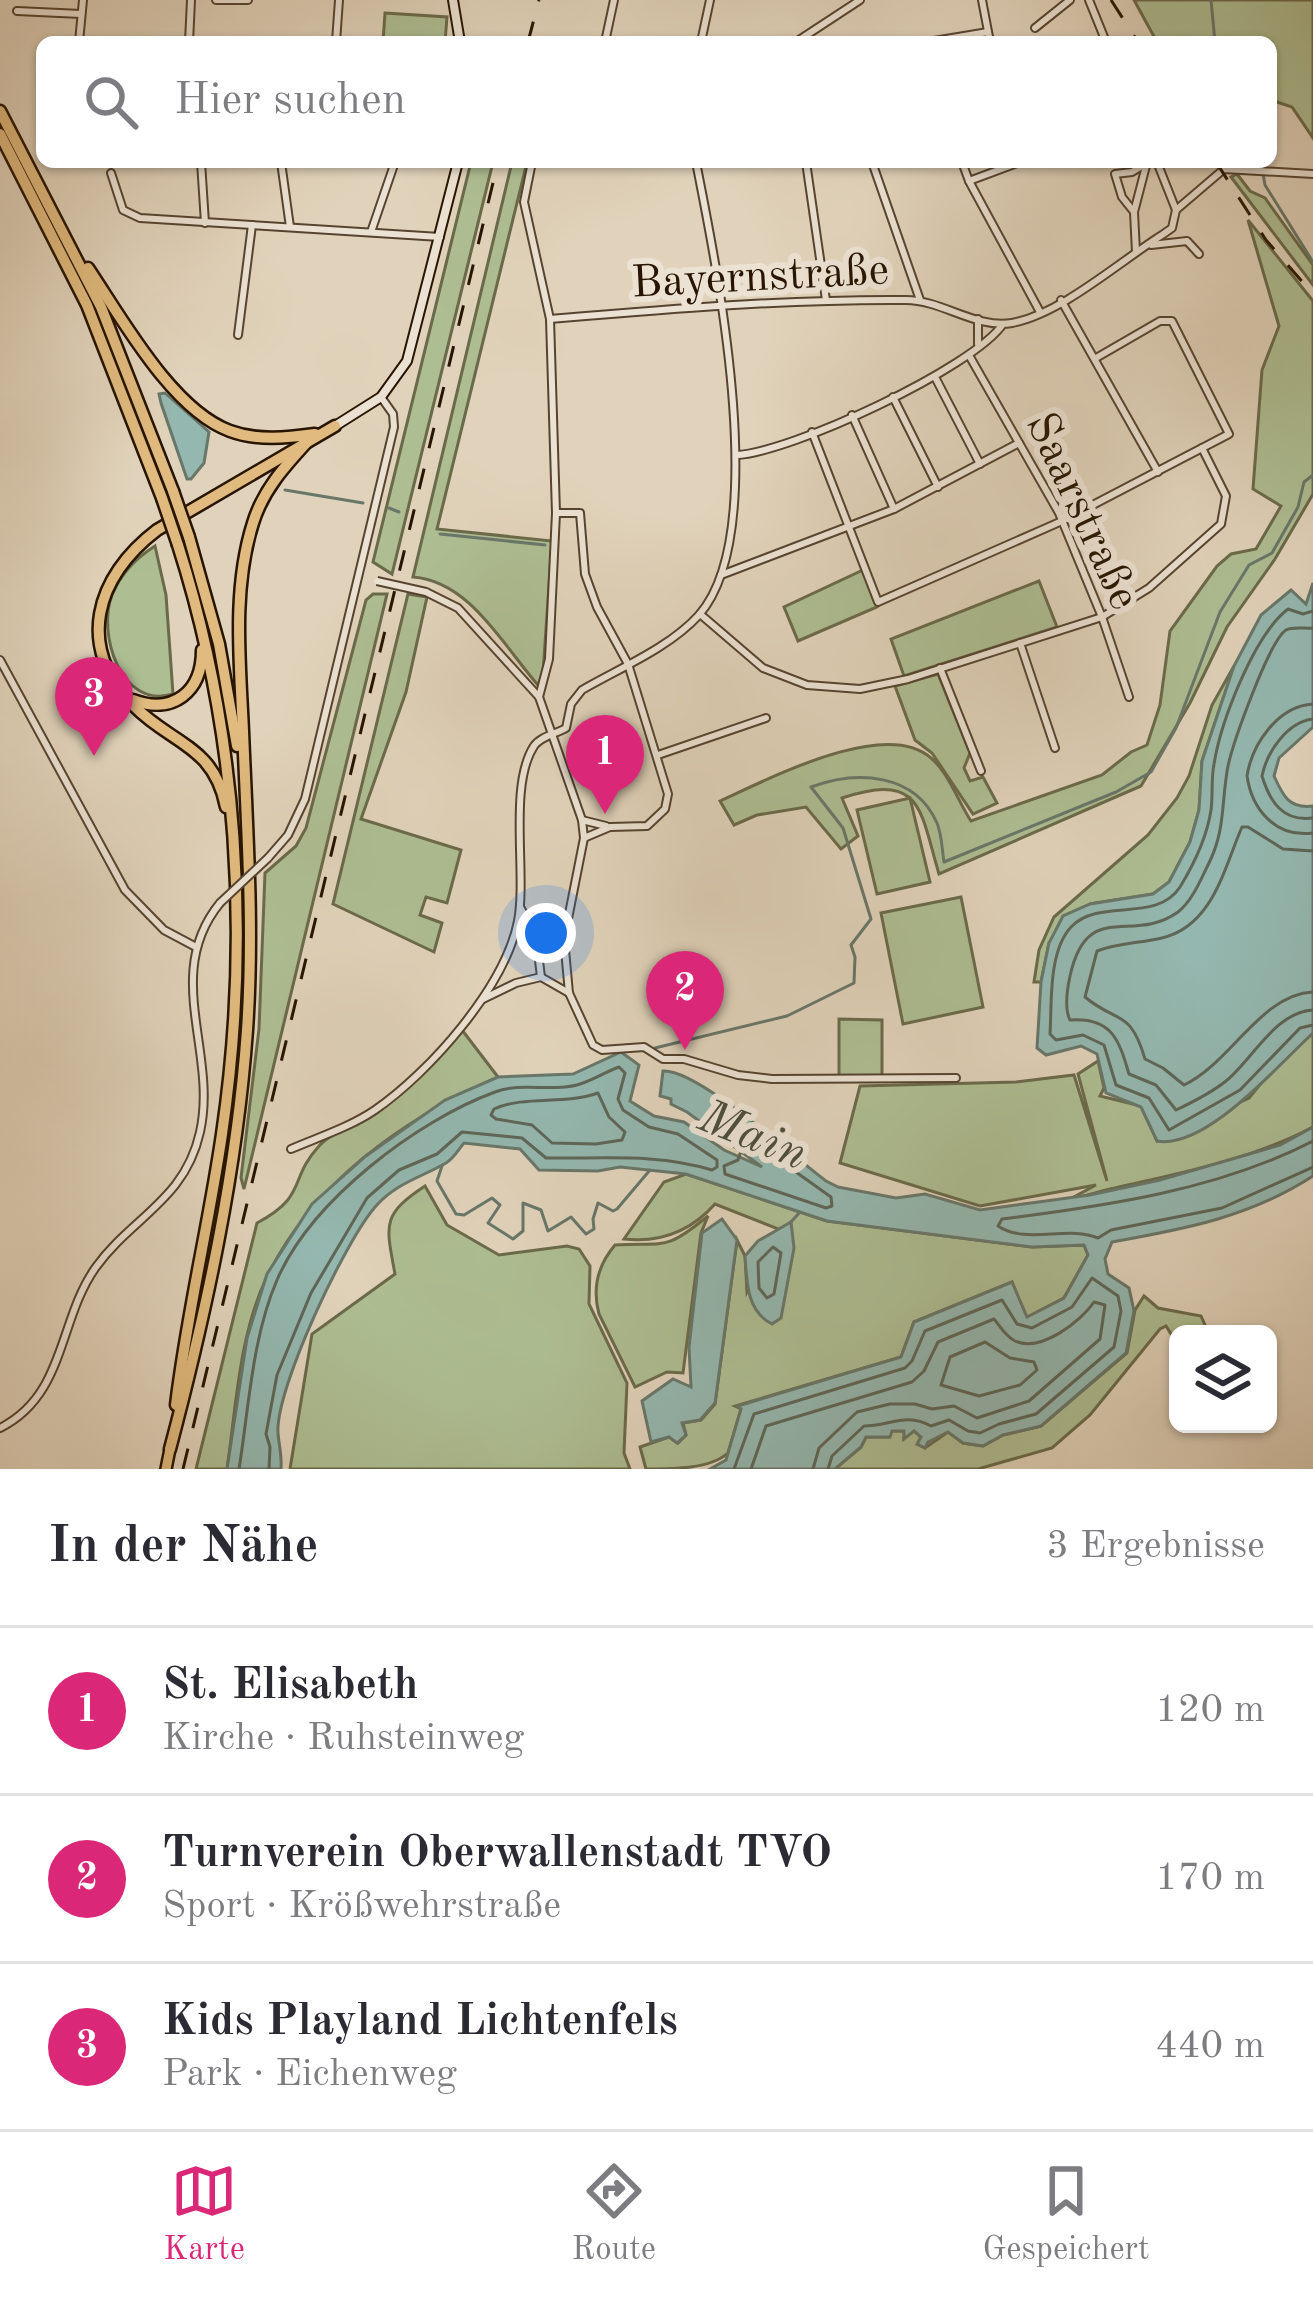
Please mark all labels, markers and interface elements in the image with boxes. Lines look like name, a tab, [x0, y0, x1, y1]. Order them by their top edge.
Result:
search box	[36, 36, 1277, 168]
icon: search	[78, 69, 144, 135]
text: Hier suchen	[174, 79, 406, 124]
street label: Bayernstraße	[630, 249, 890, 308]
street label: Saarstraße	[1016, 407, 1146, 617]
pin: 3	[55, 657, 133, 756]
pin: 1	[566, 715, 644, 814]
your location	[516, 903, 576, 963]
pin: 2	[646, 951, 724, 1050]
water label: Main	[691, 1093, 813, 1180]
map controls	[1169, 1325, 1277, 1433]
button: layers	[1169, 1325, 1277, 1433]
text: In der Nähe	[48, 1522, 319, 1573]
text: 3 Ergebnisse	[1046, 1527, 1265, 1566]
text: St. Elisabeth	[162, 1664, 419, 1709]
text: 1	[76, 1691, 98, 1730]
text: 120 m	[1155, 1691, 1265, 1730]
text: Kirche · Ruhsteinweg	[162, 1719, 524, 1758]
text: Turnverein Oberwallenstadt TVO	[162, 1832, 832, 1877]
text: 2	[76, 1859, 98, 1898]
text: 170 m	[1155, 1859, 1265, 1898]
text: Sport · Krößwehrstraße	[162, 1887, 561, 1926]
text: Kids Playland Lichtenfels	[162, 2000, 678, 2045]
text: 3	[76, 2027, 98, 2066]
text: 440 m	[1155, 2027, 1265, 2066]
text: Park · Eichenweg	[162, 2055, 457, 2094]
tab: Karte	[163, 2158, 245, 2271]
tab: Route	[572, 2158, 656, 2271]
tab: Gespeichert	[983, 2158, 1150, 2271]

